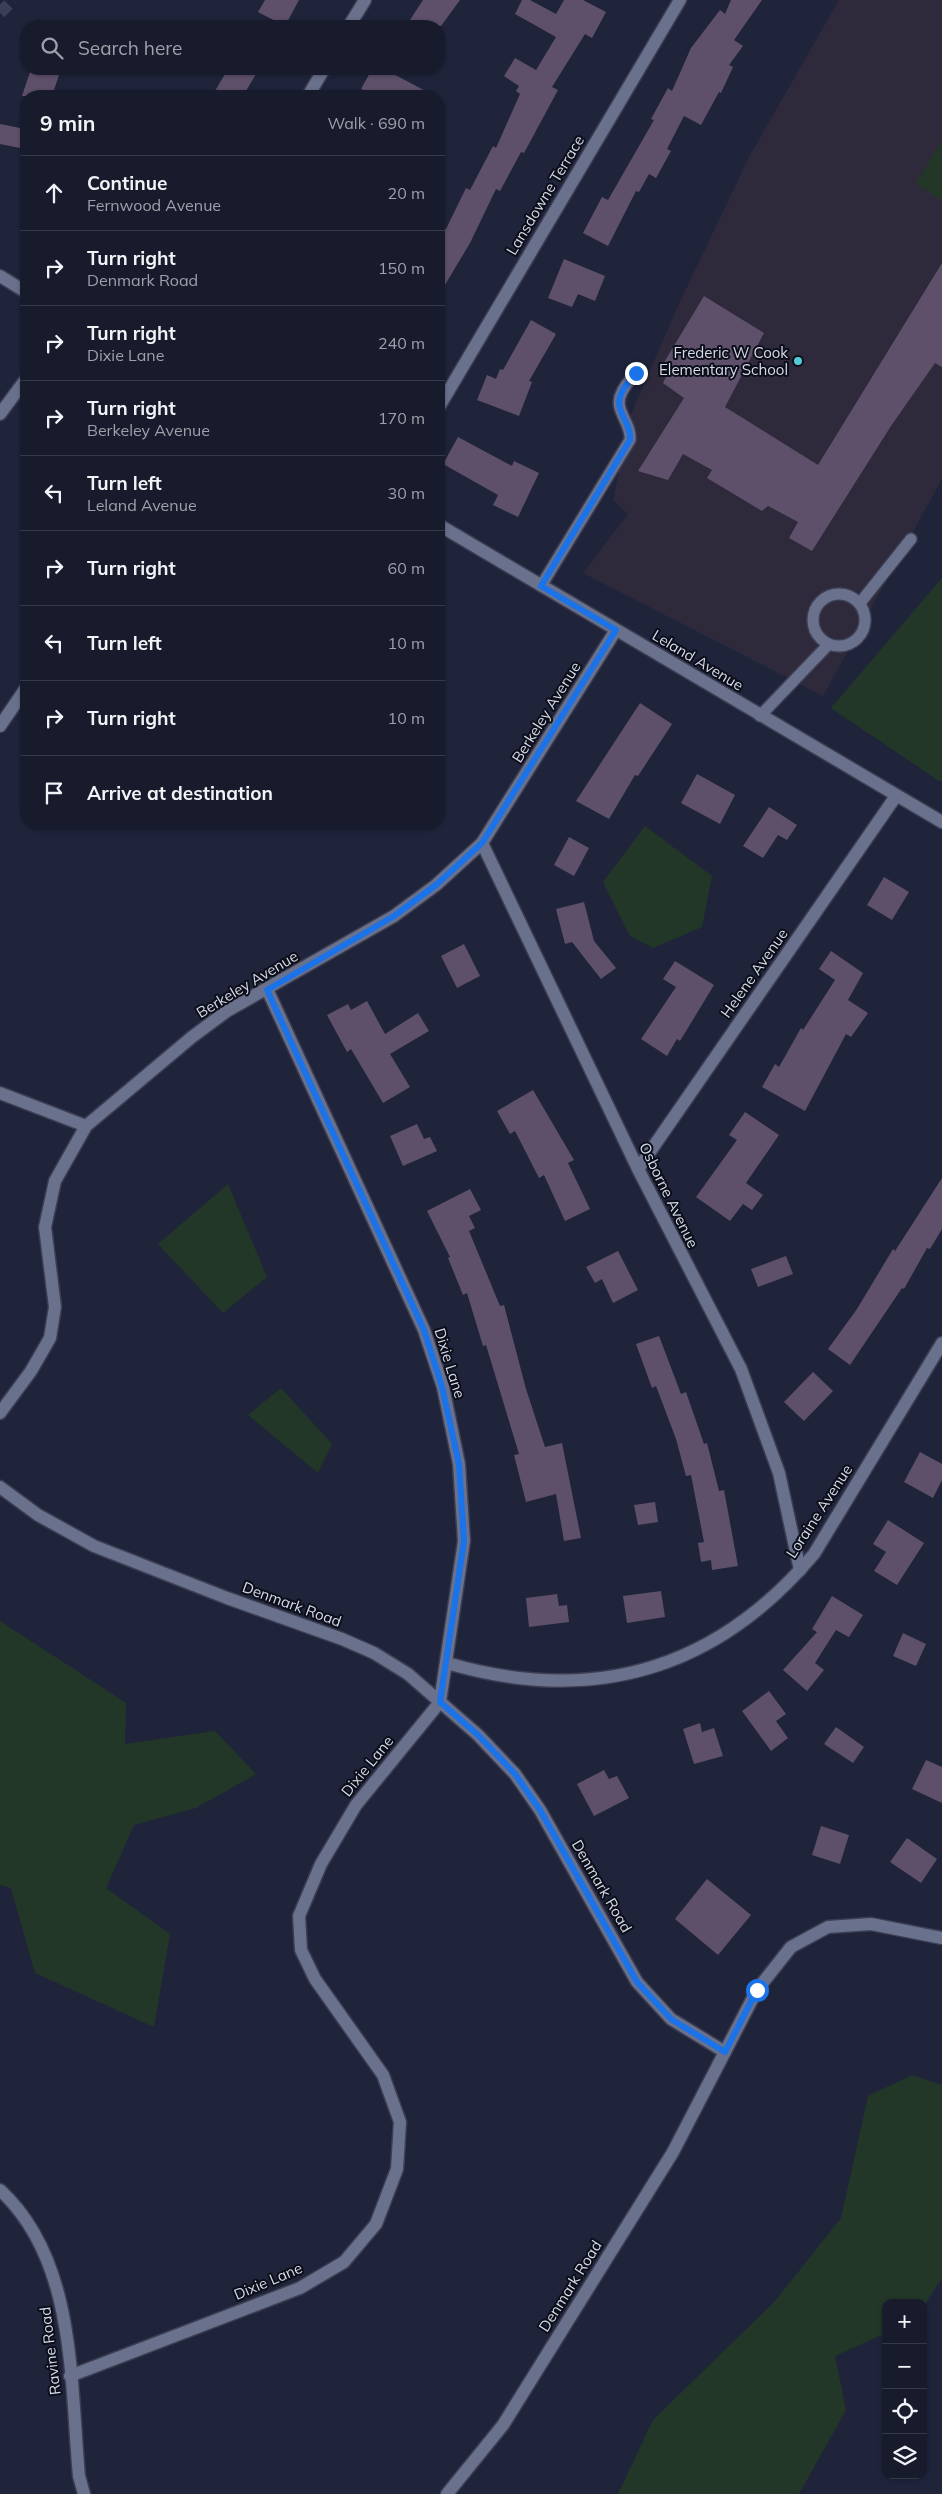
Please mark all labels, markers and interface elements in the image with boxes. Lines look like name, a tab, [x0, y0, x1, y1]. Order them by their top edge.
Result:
search box	[20, 20, 445, 75]
icon: search	[38, 34, 66, 62]
text: Search here	[78, 36, 182, 60]
text: 9 min	[40, 110, 95, 136]
text: Walk · 690 m	[327, 113, 425, 133]
street label: Lansdowne Terrace	[502, 132, 588, 258]
text: Continue	[87, 171, 167, 195]
icon: ahead	[40, 179, 68, 207]
text: 20 m	[388, 183, 425, 203]
text: Fernwood Avenue	[87, 195, 221, 215]
text: Turn right	[87, 246, 176, 270]
icon: right	[40, 254, 68, 282]
text: 150 m	[378, 258, 425, 278]
text: Denmark Road	[87, 270, 198, 290]
text: Turn right	[87, 321, 176, 345]
icon: right	[40, 329, 68, 357]
text: 240 m	[378, 333, 425, 353]
place label: Frederic W Cook Elementary School	[659, 343, 788, 379]
text: Dixie Lane	[87, 345, 164, 365]
marker: Frederic W Cook Elementary School	[792, 355, 804, 367]
route end	[625, 362, 648, 385]
text: Turn right	[87, 396, 176, 420]
icon: right	[40, 404, 68, 432]
text: 170 m	[378, 408, 425, 428]
text: Berkeley Avenue	[87, 420, 210, 440]
text: Turn left	[87, 471, 162, 495]
icon: left	[40, 479, 68, 507]
text: 30 m	[388, 483, 425, 503]
text: Leland Avenue	[87, 495, 197, 515]
icon: right	[40, 554, 68, 582]
text: Turn right	[87, 556, 176, 580]
text: 60 m	[388, 558, 425, 578]
street label: Leland Avenue	[649, 625, 747, 695]
icon: left	[40, 629, 68, 657]
text: Turn left	[87, 631, 162, 655]
text: 10 m	[388, 633, 425, 653]
street label: Berkeley Avenue	[507, 658, 585, 766]
icon: right	[40, 704, 68, 732]
text: Turn right	[87, 706, 176, 730]
text: 10 m	[388, 708, 425, 728]
icon: arrive	[40, 779, 68, 807]
text: Arrive at destination	[87, 781, 273, 805]
street label: Helene Avenue	[716, 925, 792, 1021]
street label: Berkeley Avenue	[193, 946, 301, 1022]
street label: Osborne Avenue	[635, 1139, 703, 1251]
street label: Dixie Lane	[430, 1326, 470, 1400]
street label: Loraine Avenue	[782, 1461, 856, 1561]
street label: Denmark Road	[240, 1577, 344, 1631]
street label: Dixie Lane	[337, 1732, 397, 1800]
street label: Denmark Road	[568, 1836, 636, 1936]
route start	[746, 1979, 769, 2002]
street label: Denmark Road	[534, 2237, 606, 2335]
street label: Dixie Lane	[231, 2258, 305, 2304]
map controls	[882, 2299, 927, 2479]
button: +	[882, 2299, 927, 2344]
street label: Ravine Road	[35, 2306, 65, 2396]
button: −	[882, 2344, 927, 2389]
button: locate	[882, 2389, 927, 2434]
button: layers	[882, 2434, 927, 2479]

